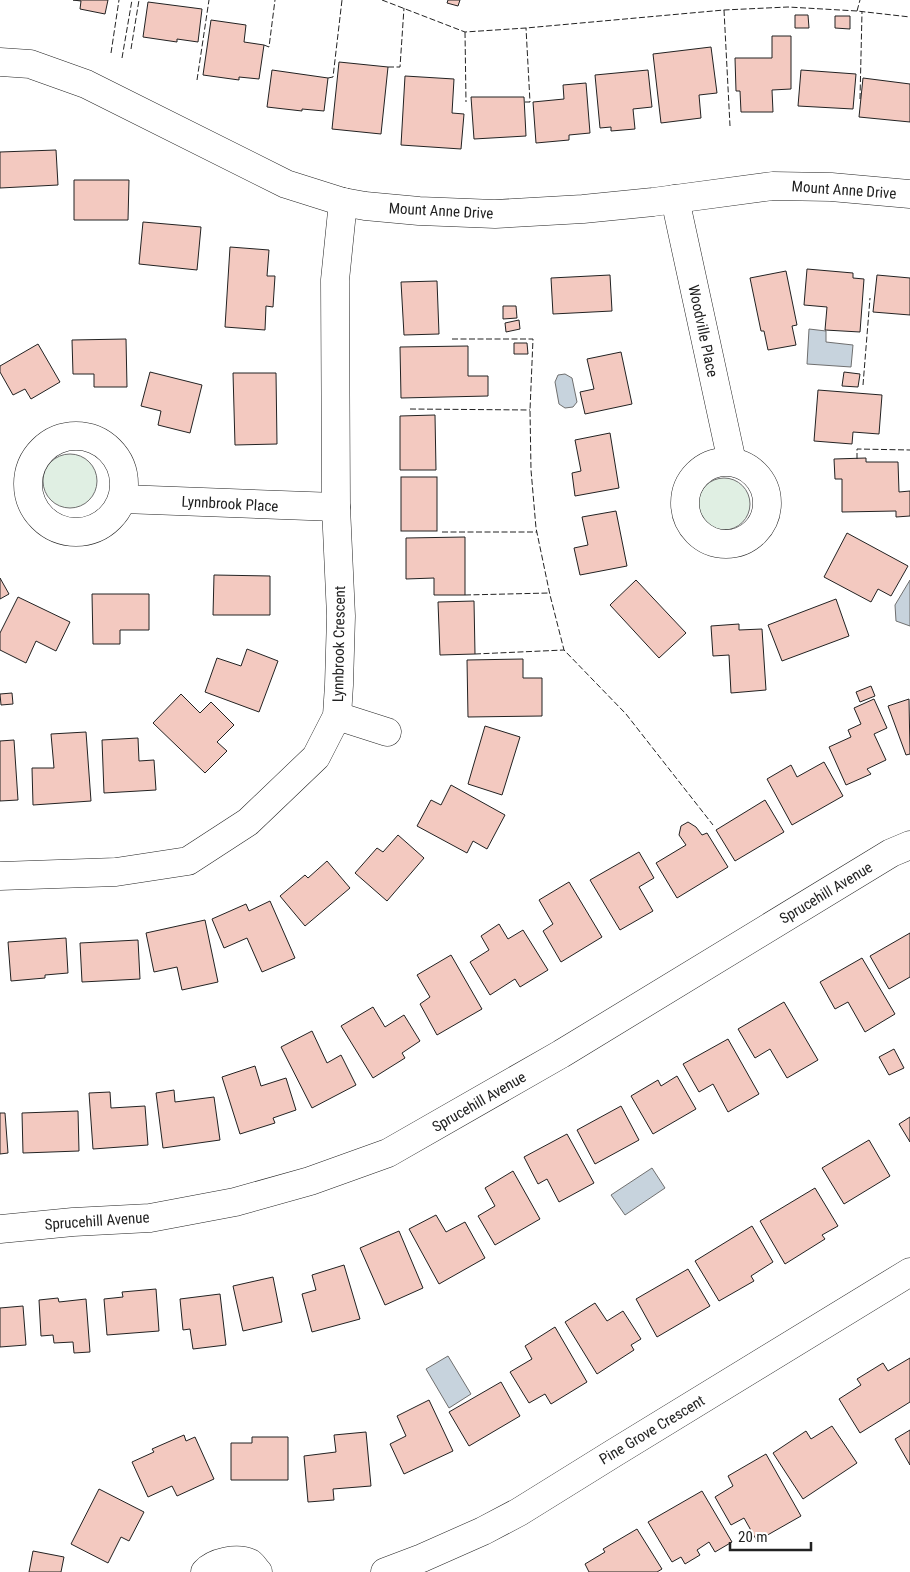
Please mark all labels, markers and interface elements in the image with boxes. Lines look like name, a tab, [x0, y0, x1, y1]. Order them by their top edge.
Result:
street label: Mount Anne Drive	[791, 177, 897, 203]
street label: Mount Anne Drive	[388, 199, 494, 223]
street label: Woodville Place	[684, 283, 722, 379]
street label: Lynnbrook Place	[181, 492, 279, 516]
street label: Lynnbrook Crescent	[329, 586, 349, 702]
street label: Sprucehill Avenue	[776, 858, 876, 928]
street label: Sprucehill Avenue	[429, 1068, 529, 1136]
street label: Sprucehill Avenue	[44, 1208, 150, 1234]
street label: Pine Grove Crescent	[596, 1392, 708, 1468]
scale bar	[730, 1520, 811, 1552]
text: 20 m	[738, 1528, 768, 1546]

